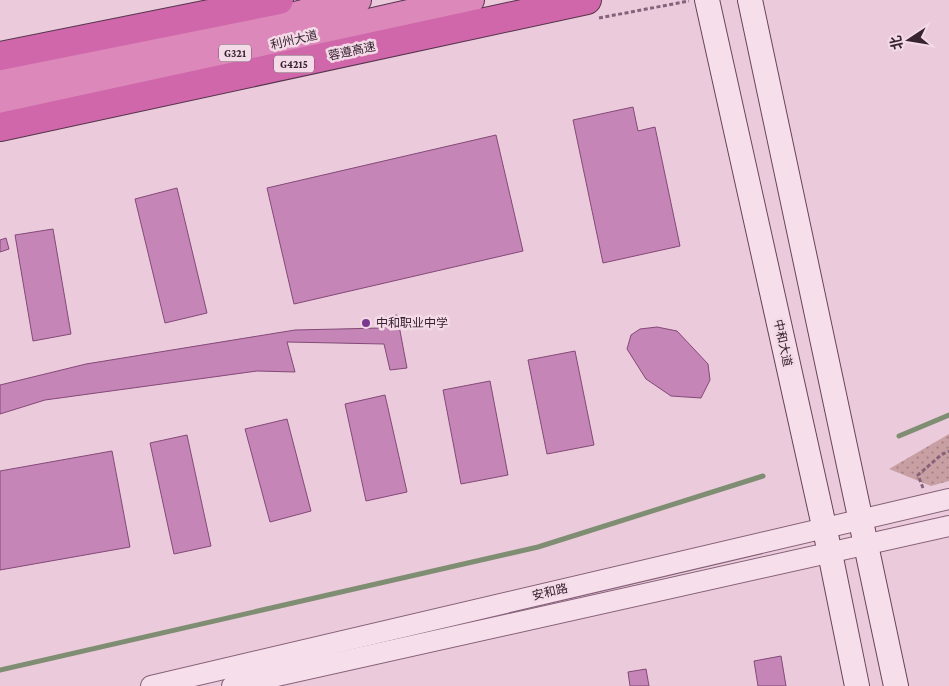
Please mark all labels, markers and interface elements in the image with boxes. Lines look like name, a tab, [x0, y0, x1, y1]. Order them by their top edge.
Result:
north arrow	[884, 15, 934, 65]
street label: 利州大道	[269, 28, 319, 52]
text: 北	[887, 34, 906, 51]
street label: 蓉遵高速	[327, 39, 377, 63]
road number: G321	[219, 44, 251, 62]
road number: G4215	[274, 56, 314, 72]
place label: 中和职业中学	[376, 316, 448, 330]
marker: 中和职业中学	[360, 317, 372, 329]
street label: 中和大道	[771, 318, 795, 368]
street label: 安和路	[531, 581, 569, 603]

